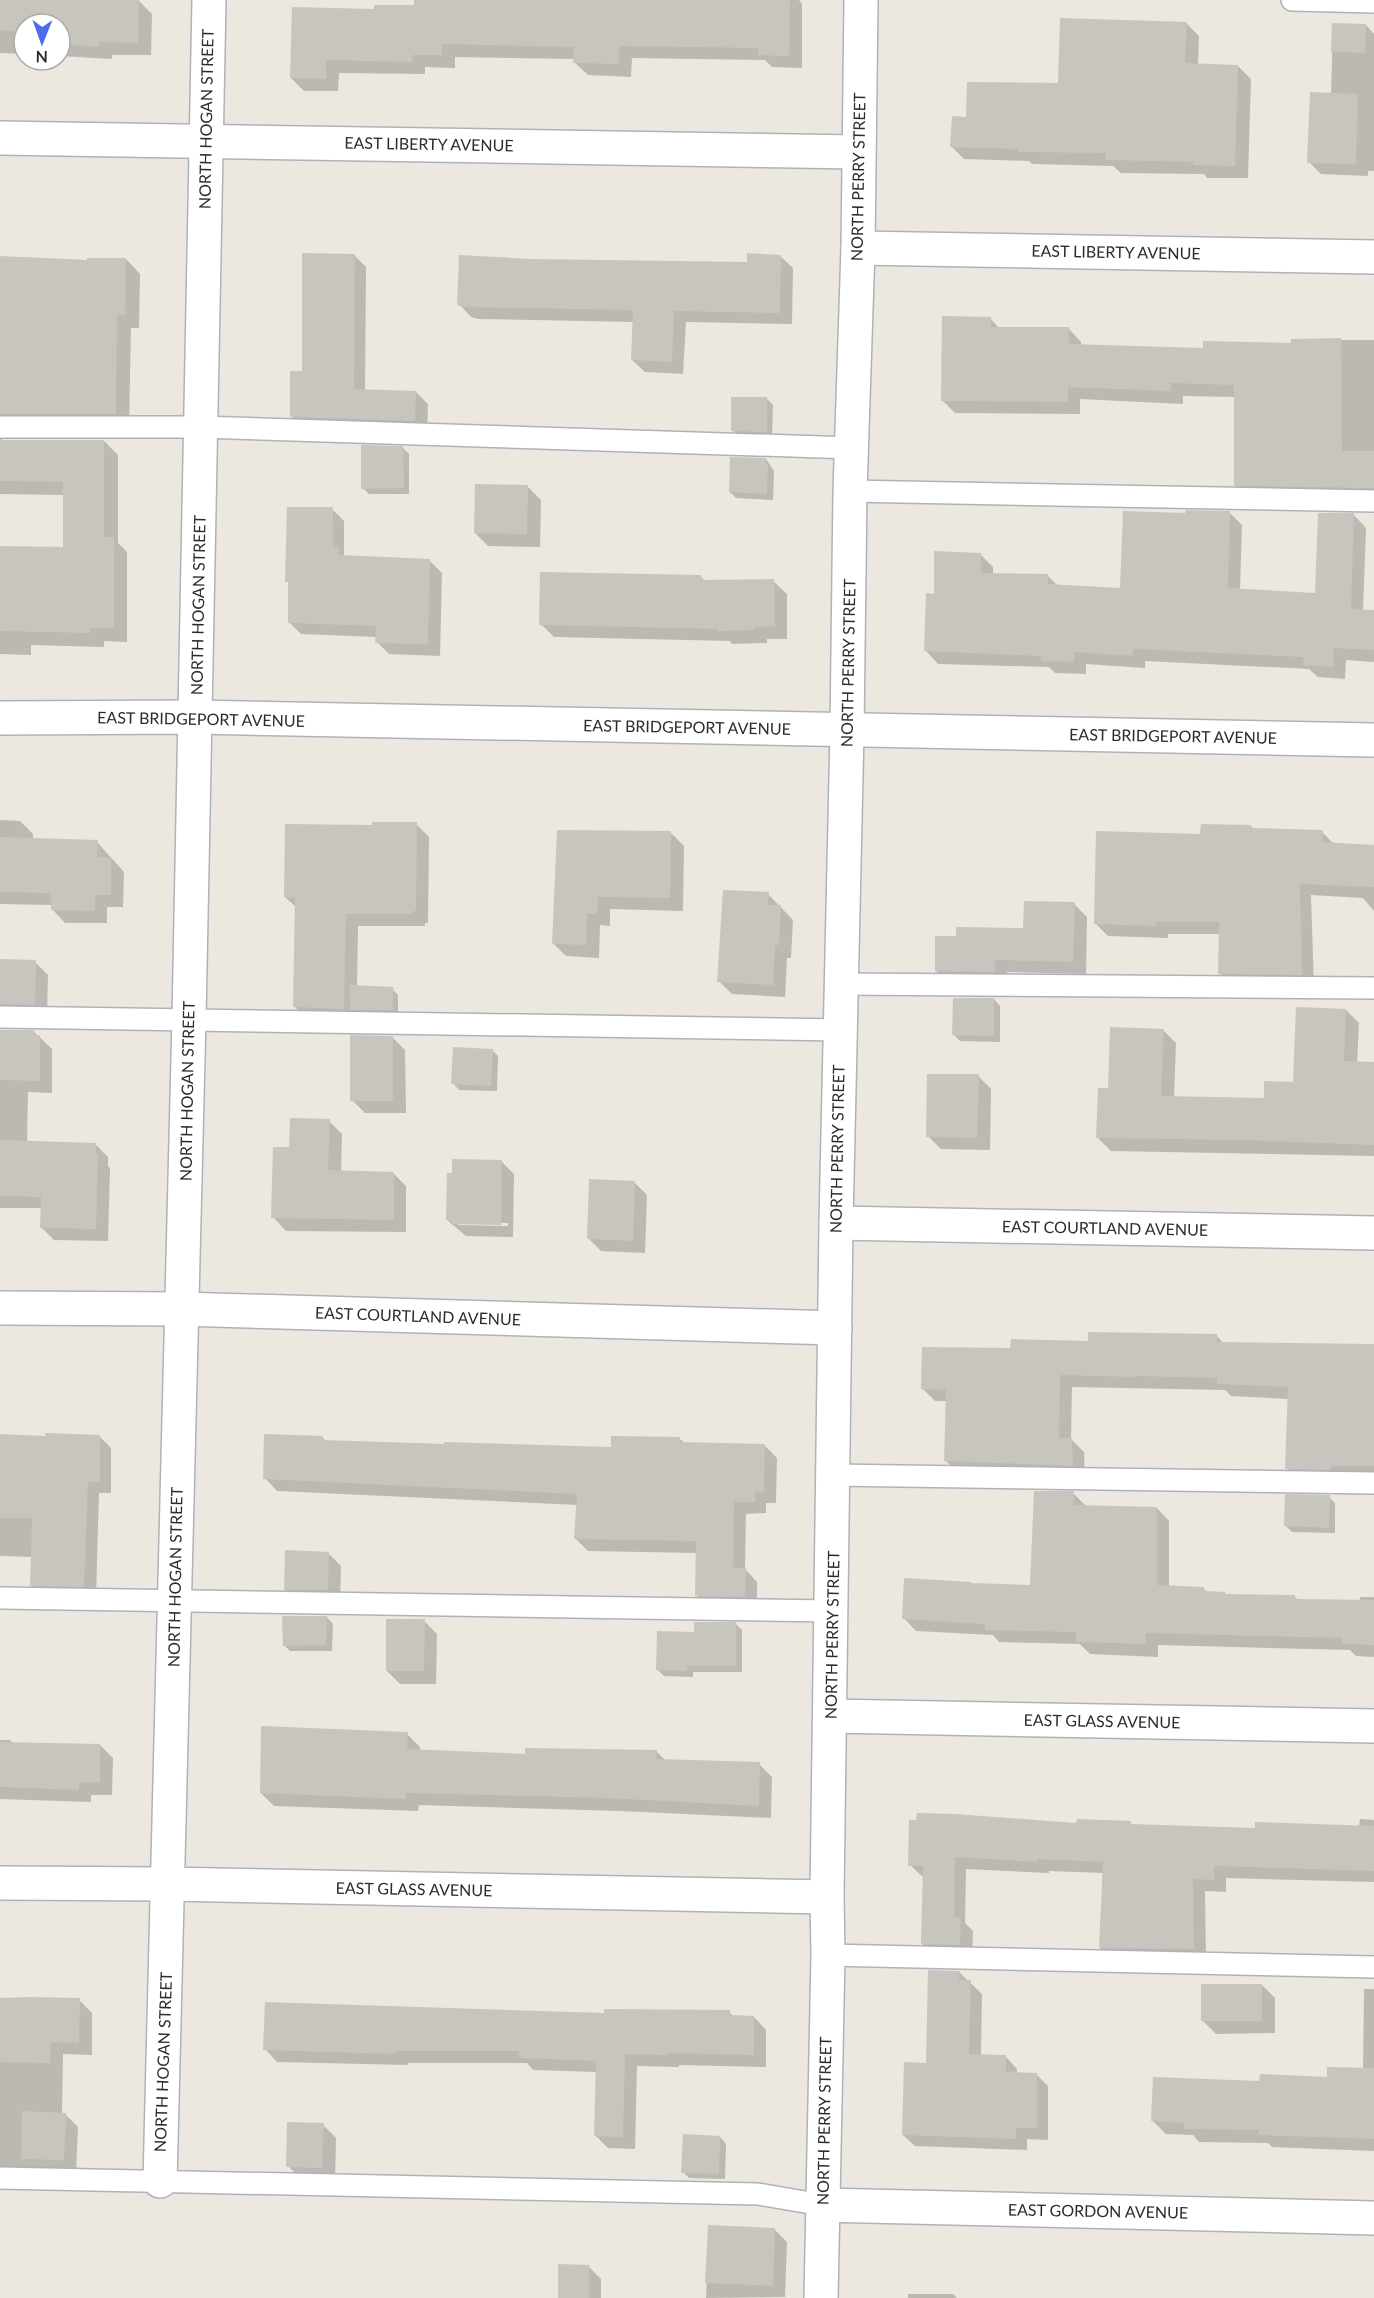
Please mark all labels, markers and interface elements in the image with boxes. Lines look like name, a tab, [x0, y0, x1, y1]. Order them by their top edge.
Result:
north arrow	[12, 12, 72, 72]
street label: NORTH HOGAN STREET	[194, 28, 217, 209]
text: N	[35, 48, 48, 67]
street label: NORTH PERRY STREET	[847, 92, 868, 261]
street label: EAST LIBERTY AVENUE	[344, 133, 514, 154]
street label: EAST LIBERTY AVENUE	[1031, 241, 1201, 262]
street label: NORTH HOGAN STREET	[186, 514, 209, 695]
street label: NORTH PERRY STREET	[837, 578, 858, 747]
street label: EAST BRIDGEPORT AVENUE	[97, 707, 305, 730]
street label: EAST BRIDGEPORT AVENUE	[583, 715, 791, 738]
street label: EAST BRIDGEPORT AVENUE	[1069, 724, 1277, 747]
street label: NORTH HOGAN STREET	[175, 1000, 198, 1181]
street label: NORTH PERRY STREET	[826, 1064, 847, 1233]
street label: EAST COURTLAND AVENUE	[1002, 1216, 1208, 1239]
street label: EAST COURTLAND AVENUE	[315, 1302, 521, 1329]
street label: NORTH HOGAN STREET	[163, 1486, 186, 1667]
street label: NORTH PERRY STREET	[821, 1550, 842, 1719]
street label: EAST GLASS AVENUE	[1023, 1710, 1181, 1731]
street label: EAST GLASS AVENUE	[335, 1878, 493, 1899]
street label: NORTH HOGAN STREET	[150, 1971, 175, 2152]
street label: NORTH PERRY STREET	[813, 2036, 834, 2205]
street label: EAST GORDON AVENUE	[1008, 2199, 1188, 2222]

